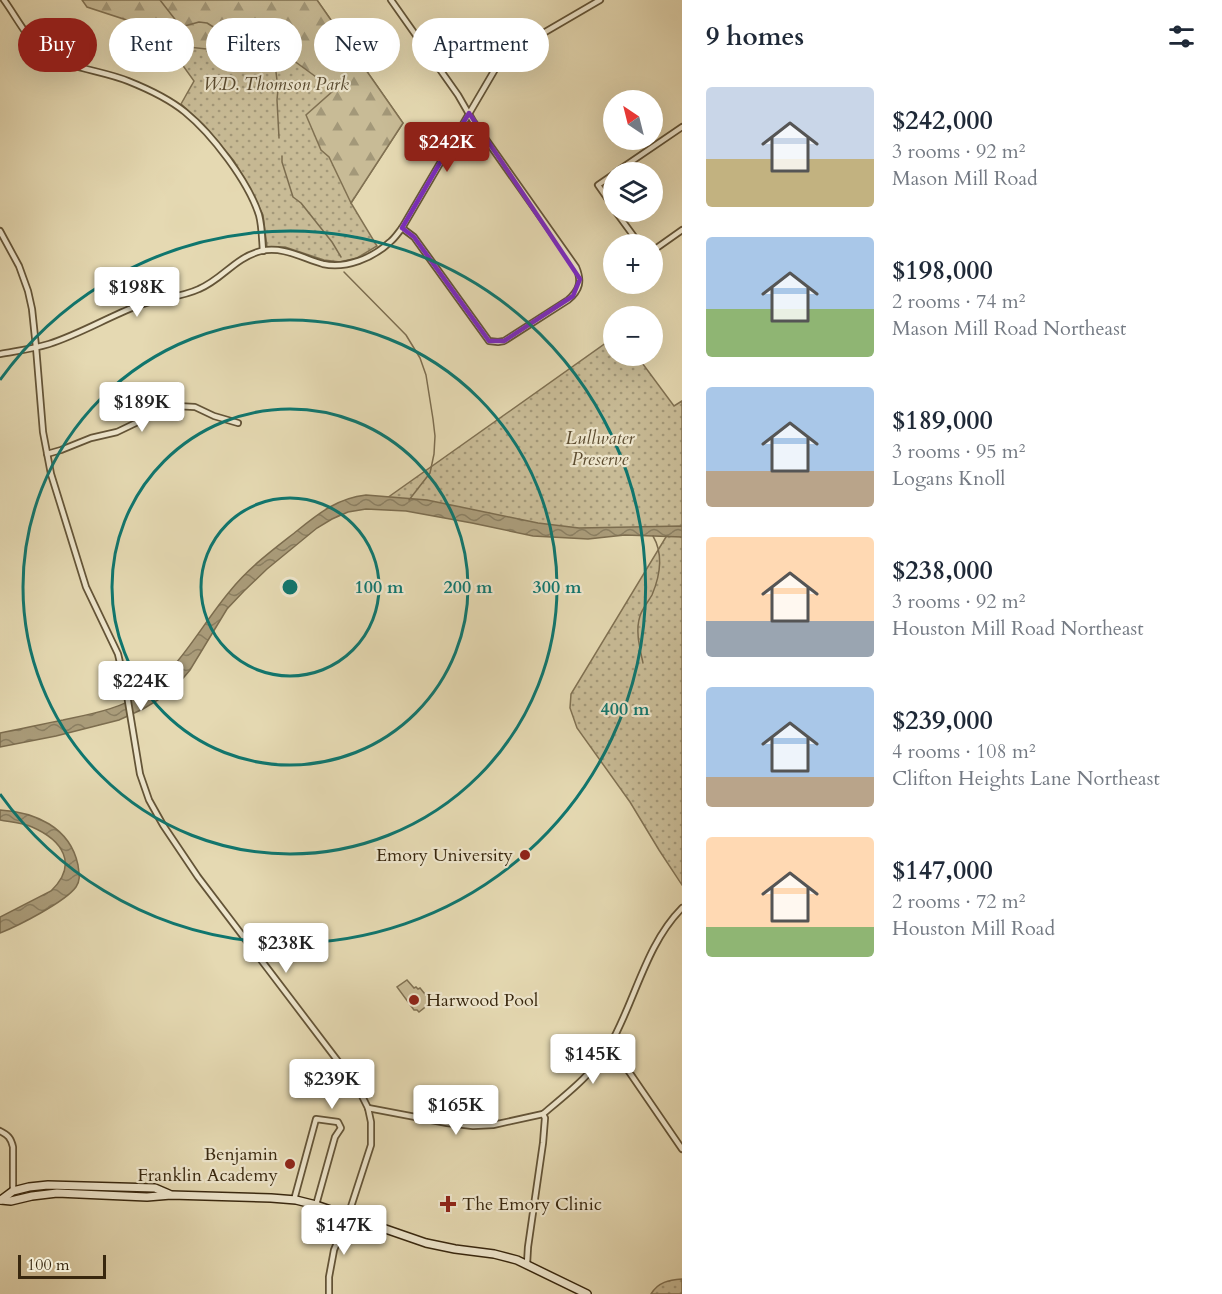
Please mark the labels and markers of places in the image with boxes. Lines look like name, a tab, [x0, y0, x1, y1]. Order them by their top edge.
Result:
pin: $242K	[405, 122, 489, 173]
pin: $198K	[95, 267, 179, 318]
pin: $189K	[100, 382, 184, 433]
centre of rings	[280, 577, 300, 597]
pin: $224K	[99, 661, 183, 712]
place label: Emory University	[376, 843, 513, 868]
marker: Emory University	[518, 848, 532, 862]
pin: $238K	[244, 923, 328, 974]
place label: Harwood Pool	[426, 988, 539, 1013]
marker: Harwood Pool	[407, 993, 421, 1007]
pin: $145K	[551, 1034, 635, 1085]
pin: $239K	[290, 1059, 374, 1110]
pin: $165K	[414, 1085, 498, 1136]
place label: Benjamin Franklin Academy	[138, 1142, 279, 1188]
marker: Benjamin Franklin Academy	[283, 1157, 297, 1171]
place label: The Emory Clinic	[462, 1192, 602, 1217]
marker: The Emory Clinic	[439, 1195, 457, 1213]
pin: $147K	[302, 1205, 386, 1256]

